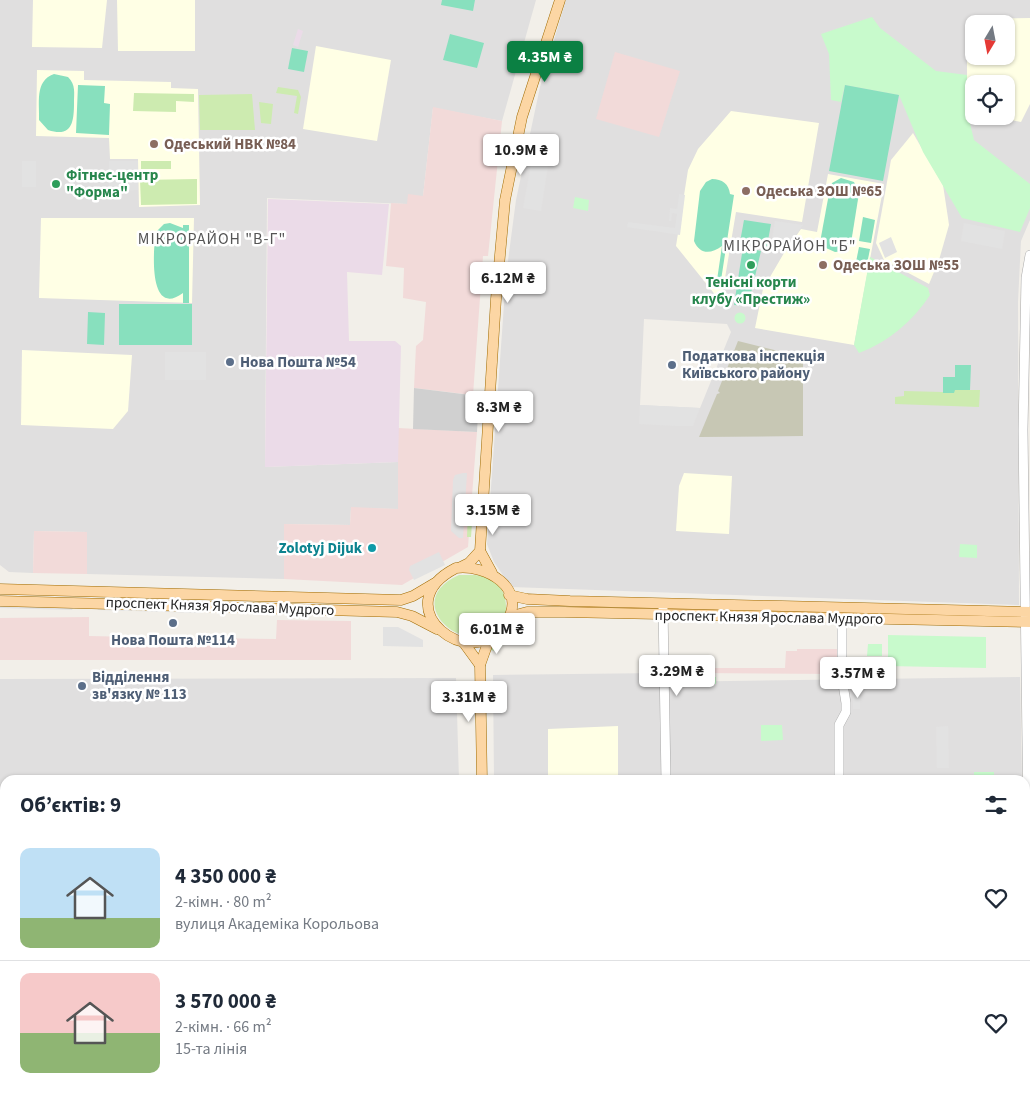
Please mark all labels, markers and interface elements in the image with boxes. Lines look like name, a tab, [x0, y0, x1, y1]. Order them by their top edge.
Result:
north arrow	[965, 15, 1015, 65]
map controls	[965, 15, 1015, 125]
pin: 4.35M ₴	[499, 41, 591, 83]
text: 4.35M ₴	[518, 46, 572, 68]
button: locate	[965, 75, 1015, 125]
place label: Одеський НВК №84	[164, 134, 296, 155]
pin: 10.9M ₴	[475, 134, 567, 176]
marker: Одеський НВК №84	[148, 138, 160, 150]
text: 10.9M ₴	[494, 139, 548, 161]
place label: Фітнес-центр "Форма"	[66, 165, 159, 203]
marker: Фітнес-центр "Форма"	[50, 178, 62, 190]
place label: Одеська ЗОШ №65	[756, 181, 882, 202]
marker: Одеська ЗОШ №65	[740, 185, 752, 197]
district label: МІКРОРАЙОН "В-Г"	[138, 228, 286, 250]
district label: МІКРОРАЙОН "Б"	[723, 235, 857, 257]
place label: Одеська ЗОШ №55	[833, 255, 959, 276]
marker: Тенісні корти клубу «Престиж»	[745, 259, 757, 271]
marker: Одеська ЗОШ №55	[817, 259, 829, 271]
pin: 6.12M ₴	[462, 262, 554, 304]
text: 6.12M ₴	[481, 267, 535, 289]
place label: Тенісні корти клубу «Престиж»	[692, 272, 810, 310]
place label: Податкова інспекція Київського району	[682, 346, 825, 384]
place label: Нова Пошта №54	[240, 352, 356, 373]
marker: Нова Пошта №54	[224, 356, 236, 368]
marker: Податкова інспекція Київського району	[666, 359, 678, 371]
pin: 8.3M ₴	[458, 390, 540, 433]
text: 8.3M ₴	[476, 396, 522, 418]
pin: 3.15M ₴	[447, 494, 539, 536]
text: 3.15M ₴	[466, 499, 520, 521]
place label: Zolotyj Dijuk	[278, 538, 363, 559]
marker: Zolotyj Dijuk	[366, 542, 378, 554]
street label: проспект Князя Ярослава Мудрого	[105, 592, 335, 621]
street label: проспект Князя Ярослава Мудрого	[654, 605, 884, 630]
pin: 6.01M ₴	[451, 612, 543, 655]
marker: Нова Пошта №114	[167, 617, 179, 629]
text: 6.01M ₴	[470, 618, 524, 640]
place label: Нова Пошта №114	[111, 630, 235, 651]
pin: 3.29M ₴	[631, 654, 723, 697]
pin: 3.57M ₴	[812, 656, 904, 699]
text: 3.29M ₴	[650, 660, 704, 682]
text: 3.57M ₴	[831, 662, 885, 684]
place label: Відділення зв'язку № 113	[92, 667, 187, 705]
marker: Відділення зв'язку № 113	[76, 680, 88, 692]
pin: 3.31M ₴	[423, 680, 515, 723]
text: 3.31M ₴	[442, 686, 496, 708]
text: Об’єктів: 9	[20, 790, 121, 820]
icon: filters	[982, 791, 1010, 819]
text: 4 350 000 ₴	[175, 861, 276, 891]
icon: home	[60, 868, 120, 928]
icon: heart	[982, 884, 1010, 912]
text: 2-кімн. · 80 m²	[175, 891, 272, 913]
text: вулиця Академіка Корольова	[175, 913, 379, 935]
text: 3 570 000 ₴	[175, 986, 276, 1016]
icon: home	[60, 993, 120, 1053]
icon: heart	[982, 1009, 1010, 1037]
text: 2-кімн. · 66 m²	[175, 1016, 272, 1038]
text: 15-та лінія	[175, 1038, 247, 1060]

